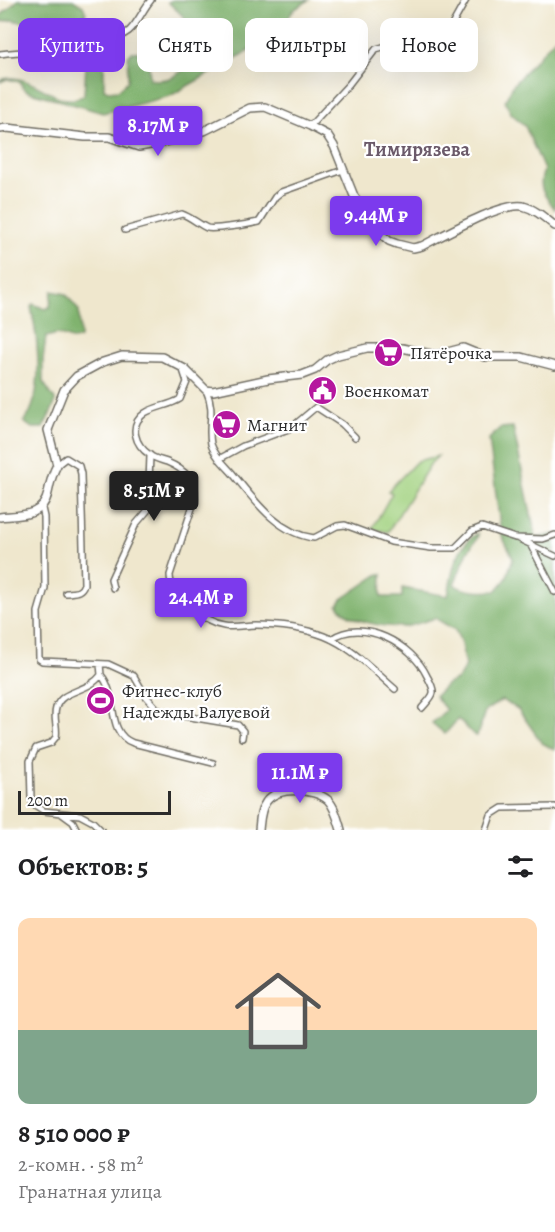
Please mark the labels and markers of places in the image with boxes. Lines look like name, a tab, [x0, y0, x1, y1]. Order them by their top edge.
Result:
pin: 8.17M ₽	[103, 106, 213, 157]
pin: 9.44M ₽	[321, 196, 431, 247]
supermarket icon: Пятёрочка	[373, 337, 405, 369]
place label: Пятёрочка	[410, 341, 493, 365]
public building icon: Военкомат	[307, 375, 339, 407]
place label: Военкомат	[344, 379, 429, 403]
supermarket icon: Магнит	[210, 409, 242, 441]
place label: Магнит	[247, 413, 307, 437]
pin: 8.51M ₽	[99, 471, 209, 522]
pin: 24.4M ₽	[146, 578, 256, 629]
place label: Фитнес-клуб Надежды Валуевой	[122, 679, 270, 724]
sports icon: Фитнес-клуб Надежды Валуевой	[85, 685, 117, 717]
pin: 11.1M ₽	[245, 753, 355, 804]

